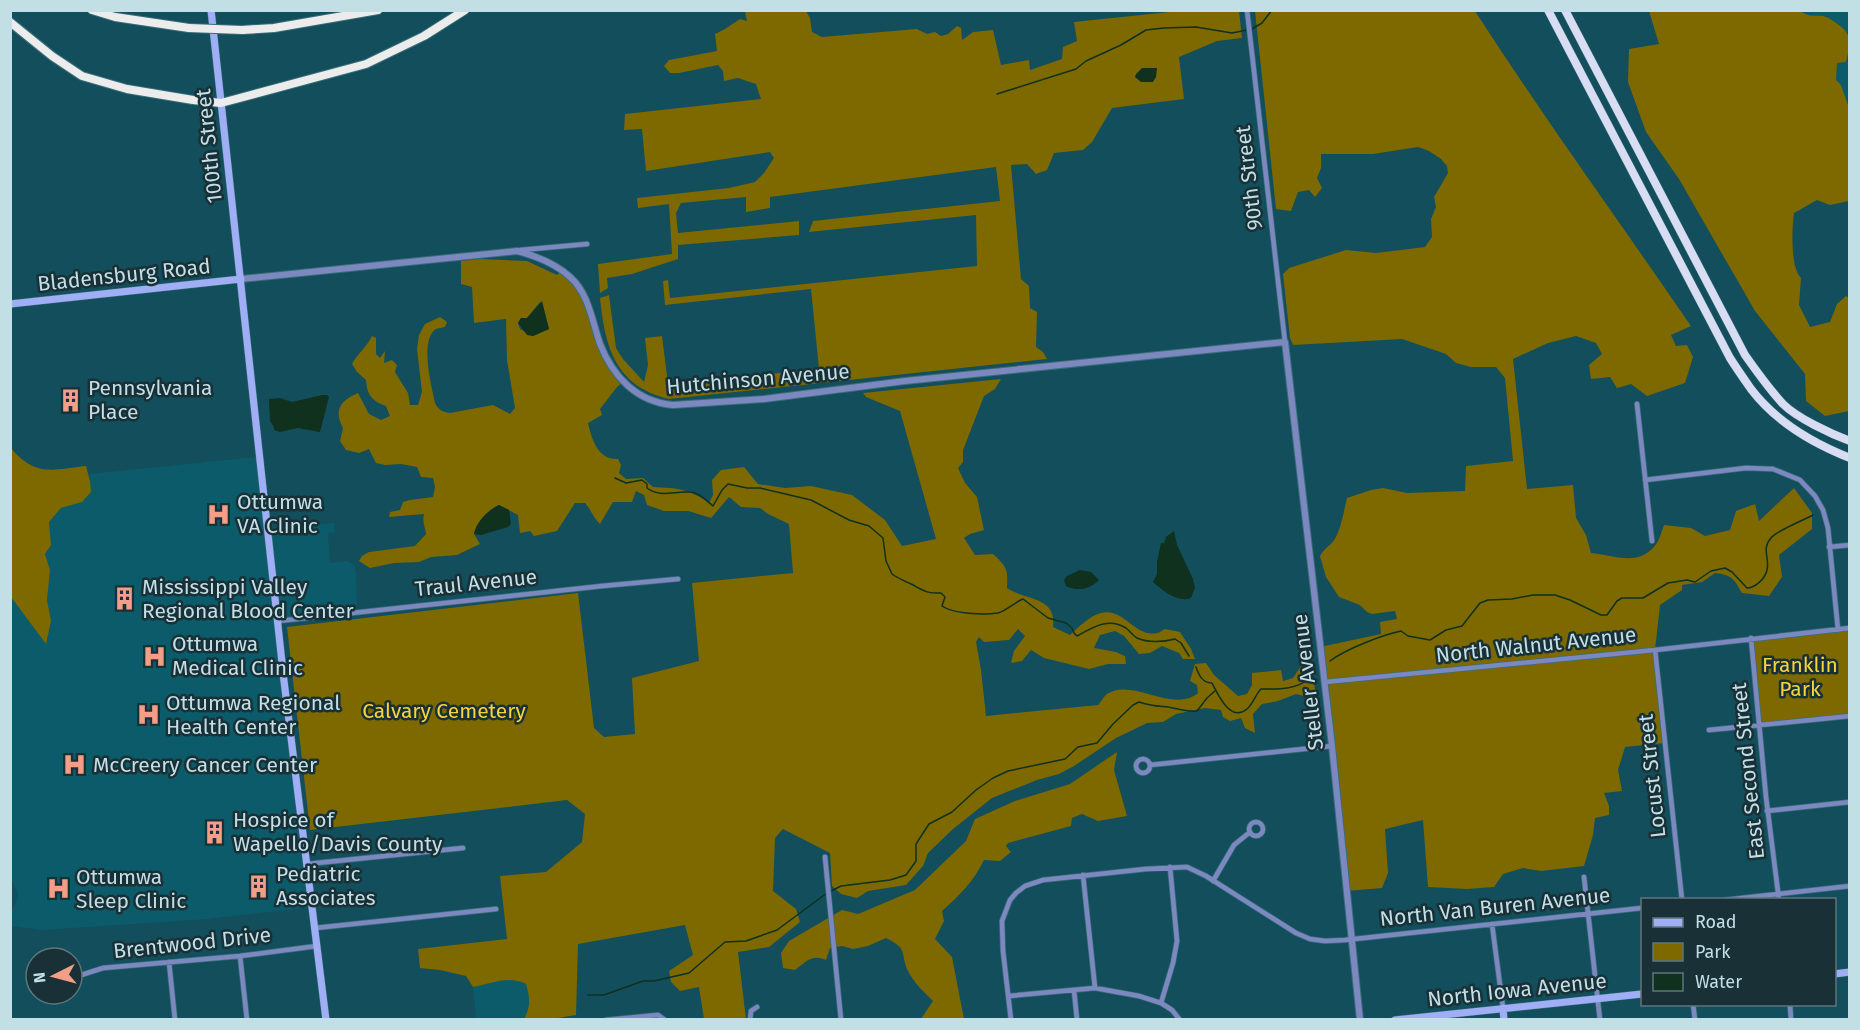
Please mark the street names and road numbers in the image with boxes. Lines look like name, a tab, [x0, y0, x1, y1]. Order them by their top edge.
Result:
street label: 100th Street	[190, 87, 228, 205]
street label: 90th Street	[1230, 124, 1268, 232]
street label: Bladensburg Road	[36, 253, 212, 297]
street label: Hutchinson Avenue	[665, 358, 851, 400]
street label: Traul Avenue	[414, 564, 538, 602]
street label: Steller Avenue	[1287, 612, 1329, 752]
street label: North Walnut Avenue	[1434, 622, 1638, 668]
street label: East Second Street	[1726, 681, 1770, 861]
street label: Locust Street	[1633, 712, 1671, 839]
street label: North Van Buren Avenue	[1378, 882, 1612, 932]
street label: Brentwood Drive	[112, 922, 272, 964]
street label: North Iowa Avenue	[1426, 968, 1608, 1012]

